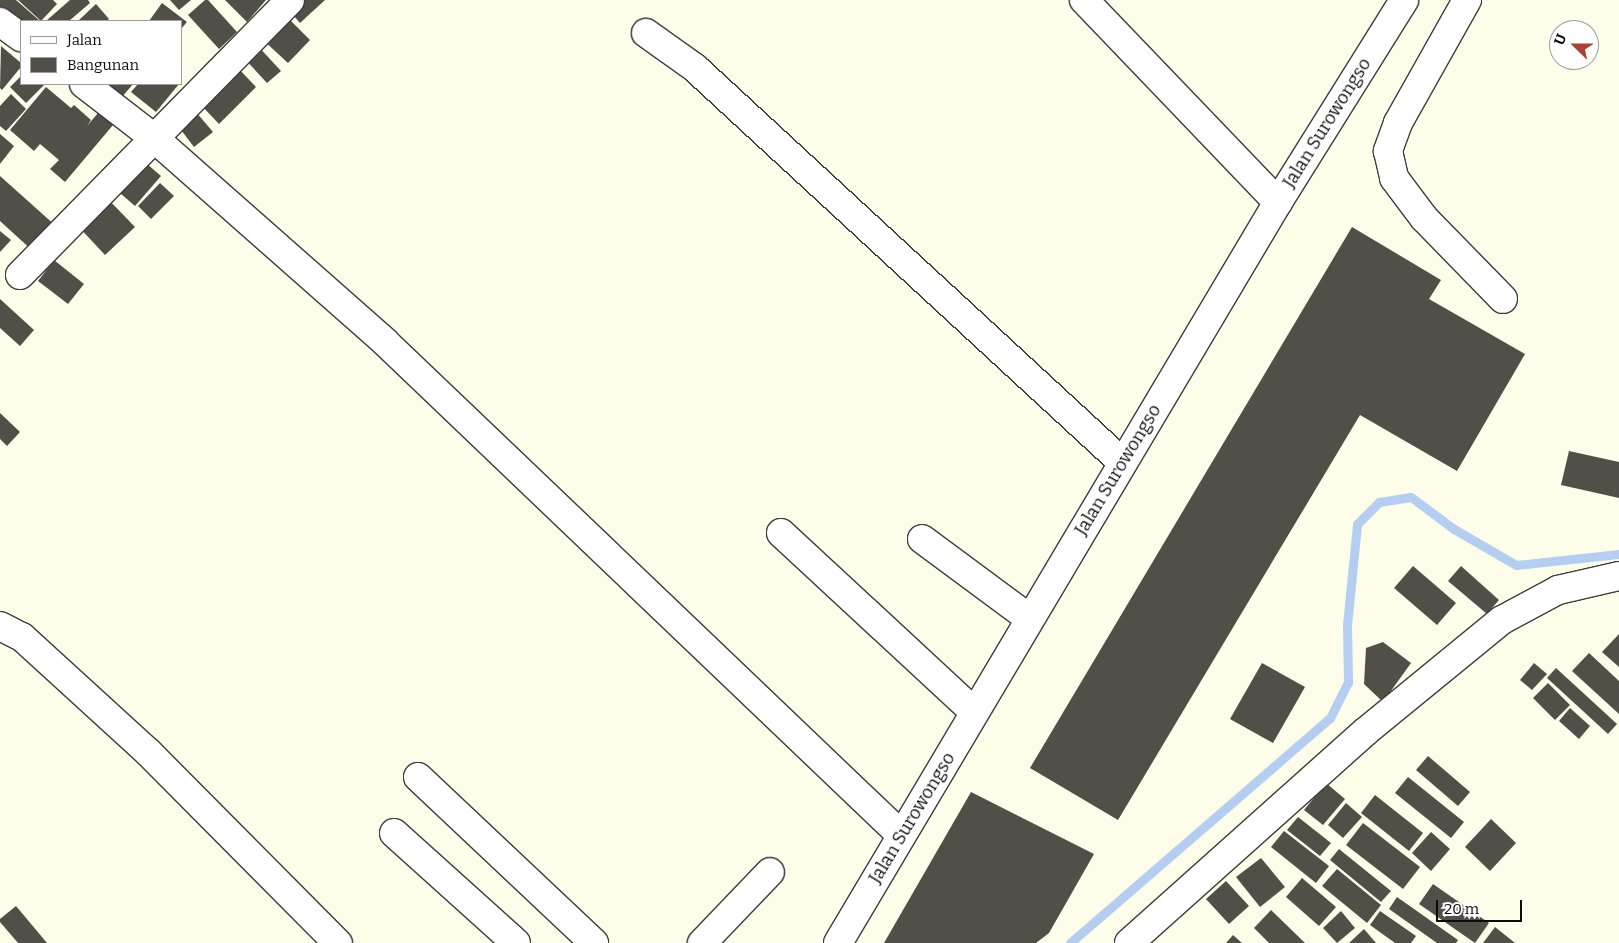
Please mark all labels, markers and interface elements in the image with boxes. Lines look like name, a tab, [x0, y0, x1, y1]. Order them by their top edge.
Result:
legend	[20, 20, 182, 85]
north arrow	[1549, 20, 1599, 70]
text: Jalan	[67, 31, 102, 49]
text: U	[1551, 32, 1570, 48]
street label: Jalan Surowongso	[1278, 54, 1376, 192]
text: Bangunan	[67, 56, 139, 74]
street label: Jalan Surowongso	[1070, 401, 1166, 539]
street label: Jalan Surowongso	[864, 749, 960, 887]
scale bar	[1439, 890, 1525, 922]
text: 20 m	[1444, 900, 1479, 918]

